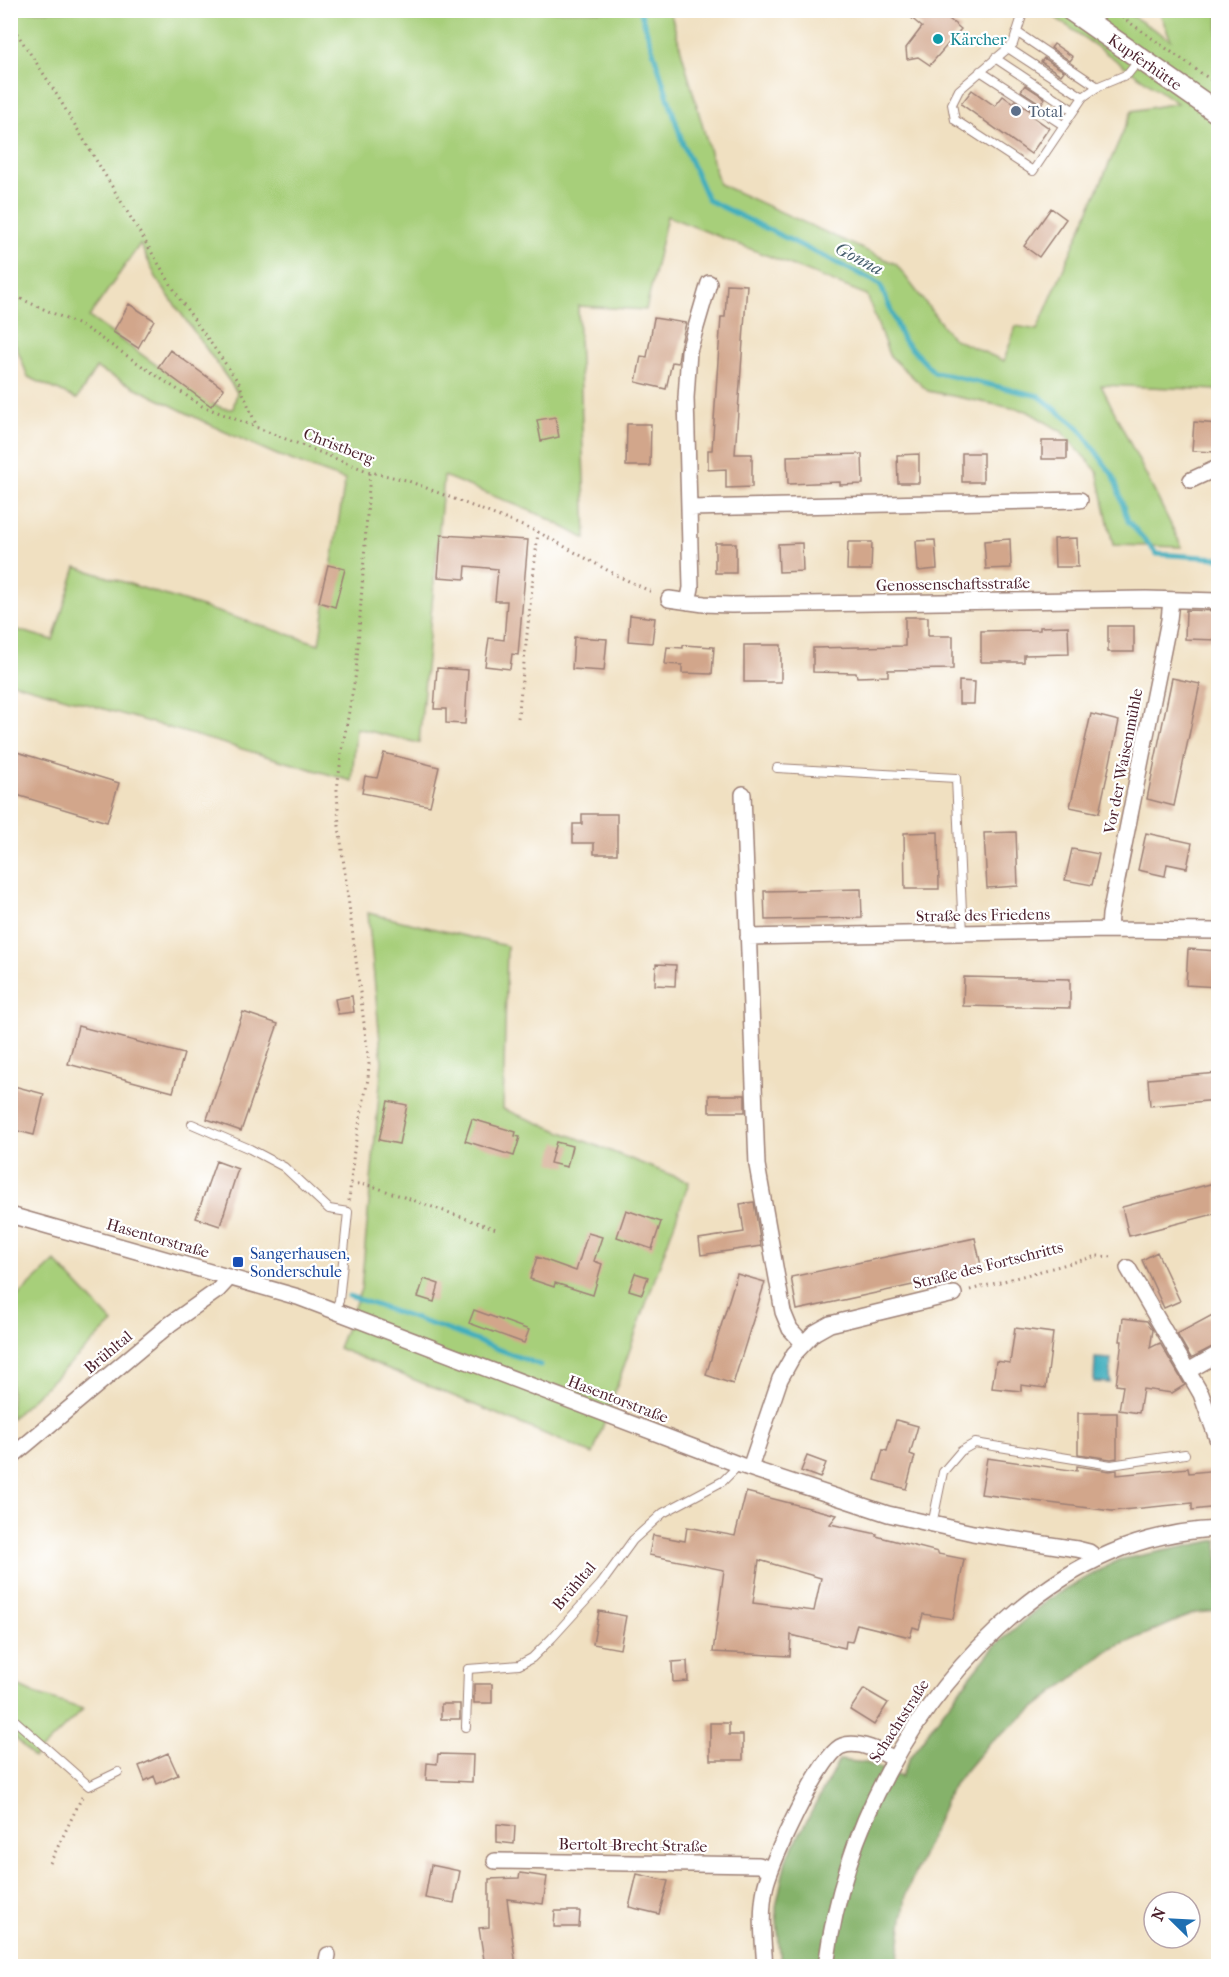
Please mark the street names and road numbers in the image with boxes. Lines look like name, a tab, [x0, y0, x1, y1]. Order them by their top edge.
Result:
street label: Kupferhütte	[1104, 30, 1186, 94]
street label: Christberg	[301, 424, 378, 468]
street label: Genossenschaftsstraße	[876, 573, 1030, 595]
street label: Vor der Waisenmühle	[1099, 687, 1146, 836]
street label: Straße des Friedens	[916, 904, 1050, 926]
street label: Hasentorstraße	[104, 1214, 212, 1262]
street label: Straße des Fortschritts	[911, 1237, 1065, 1293]
street label: Brühltal	[80, 1326, 136, 1378]
street label: Hasentorstraße	[565, 1371, 671, 1427]
street label: Brühltal	[548, 1558, 600, 1614]
street label: Schachtstraße	[865, 1676, 933, 1766]
street label: Bertolt-Brecht-Straße	[559, 1834, 708, 1856]

